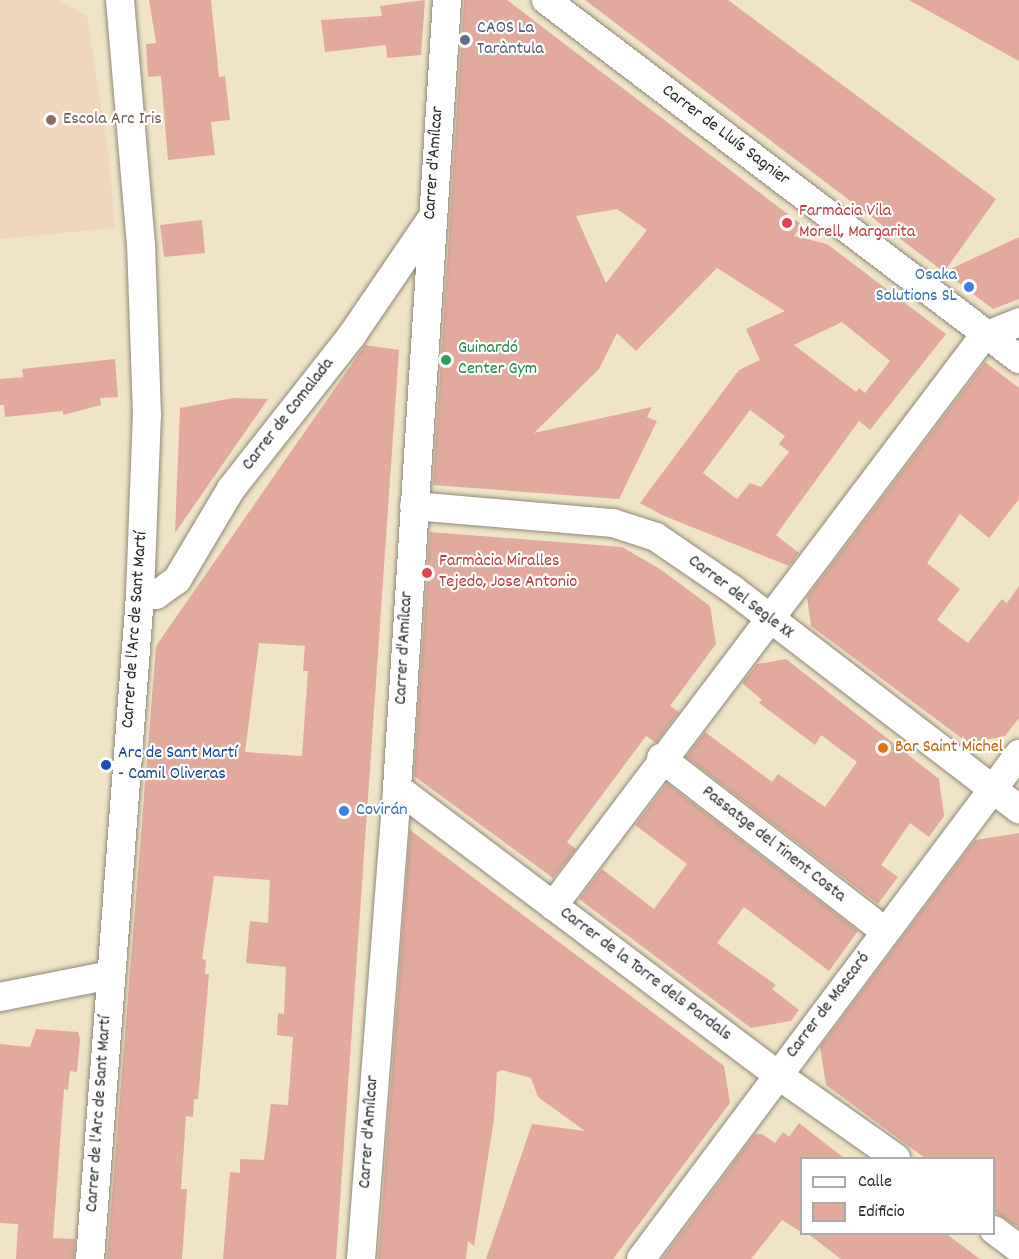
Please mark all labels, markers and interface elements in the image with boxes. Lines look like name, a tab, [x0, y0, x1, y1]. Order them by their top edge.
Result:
place label: CAOS La Taràntula	[477, 19, 544, 62]
marker: CAOS La Taràntula	[458, 33, 472, 47]
street label: Carrer de Lluís Sagnier	[657, 81, 793, 191]
street label: Carrer d'Amílcar	[420, 106, 450, 220]
place label: Escola Arc Iris	[63, 109, 162, 131]
marker: Escola Arc Iris	[44, 113, 58, 127]
place label: Farmàcia Vila Morell, Margarita	[799, 202, 915, 244]
marker: Farmàcia Vila Morell, Margarita	[780, 216, 794, 230]
place label: Osaka Solutions SL	[876, 266, 957, 308]
marker: Osaka Solutions SL	[962, 280, 976, 294]
place label: Guinardó Center Gym	[458, 339, 537, 382]
marker: Guinardó Center Gym	[439, 353, 453, 367]
street label: Carrer de Comalada	[238, 354, 340, 476]
street label: Carrer de l'Arc de Sant Martí	[118, 531, 154, 729]
street label: Carrer del Segle XX	[683, 551, 797, 645]
place label: Farmàcia Miralles Tejedo, Jose Antonio	[439, 552, 577, 594]
marker: Farmàcia Miralles Tejedo, Jose Antonio	[420, 566, 434, 580]
street label: Carrer d'Amílcar	[391, 591, 419, 705]
place label: Bar Saint Michel	[895, 737, 1003, 759]
marker: Bar Saint Michel	[876, 741, 890, 755]
place label: Arc de Sant Martí - Camil Oliveras	[118, 744, 237, 786]
marker: Arc de Sant Martí - Camil Oliveras	[99, 758, 113, 772]
street label: Passatge del Tinent Costa	[697, 782, 849, 908]
place label: Covirán	[356, 800, 408, 822]
marker: Covirán	[337, 804, 351, 818]
street label: Carrer de la Torre dels Pardals	[555, 903, 735, 1047]
street label: Carrer de Mascaró	[782, 949, 876, 1063]
street label: Carrer de l'Arc de Sant Martí	[82, 1015, 118, 1213]
street label: Carrer d'Amílcar	[355, 1075, 385, 1189]
legend	[800, 1157, 995, 1235]
text: Calle	[858, 1170, 892, 1195]
text: Edificio	[858, 1200, 905, 1225]

